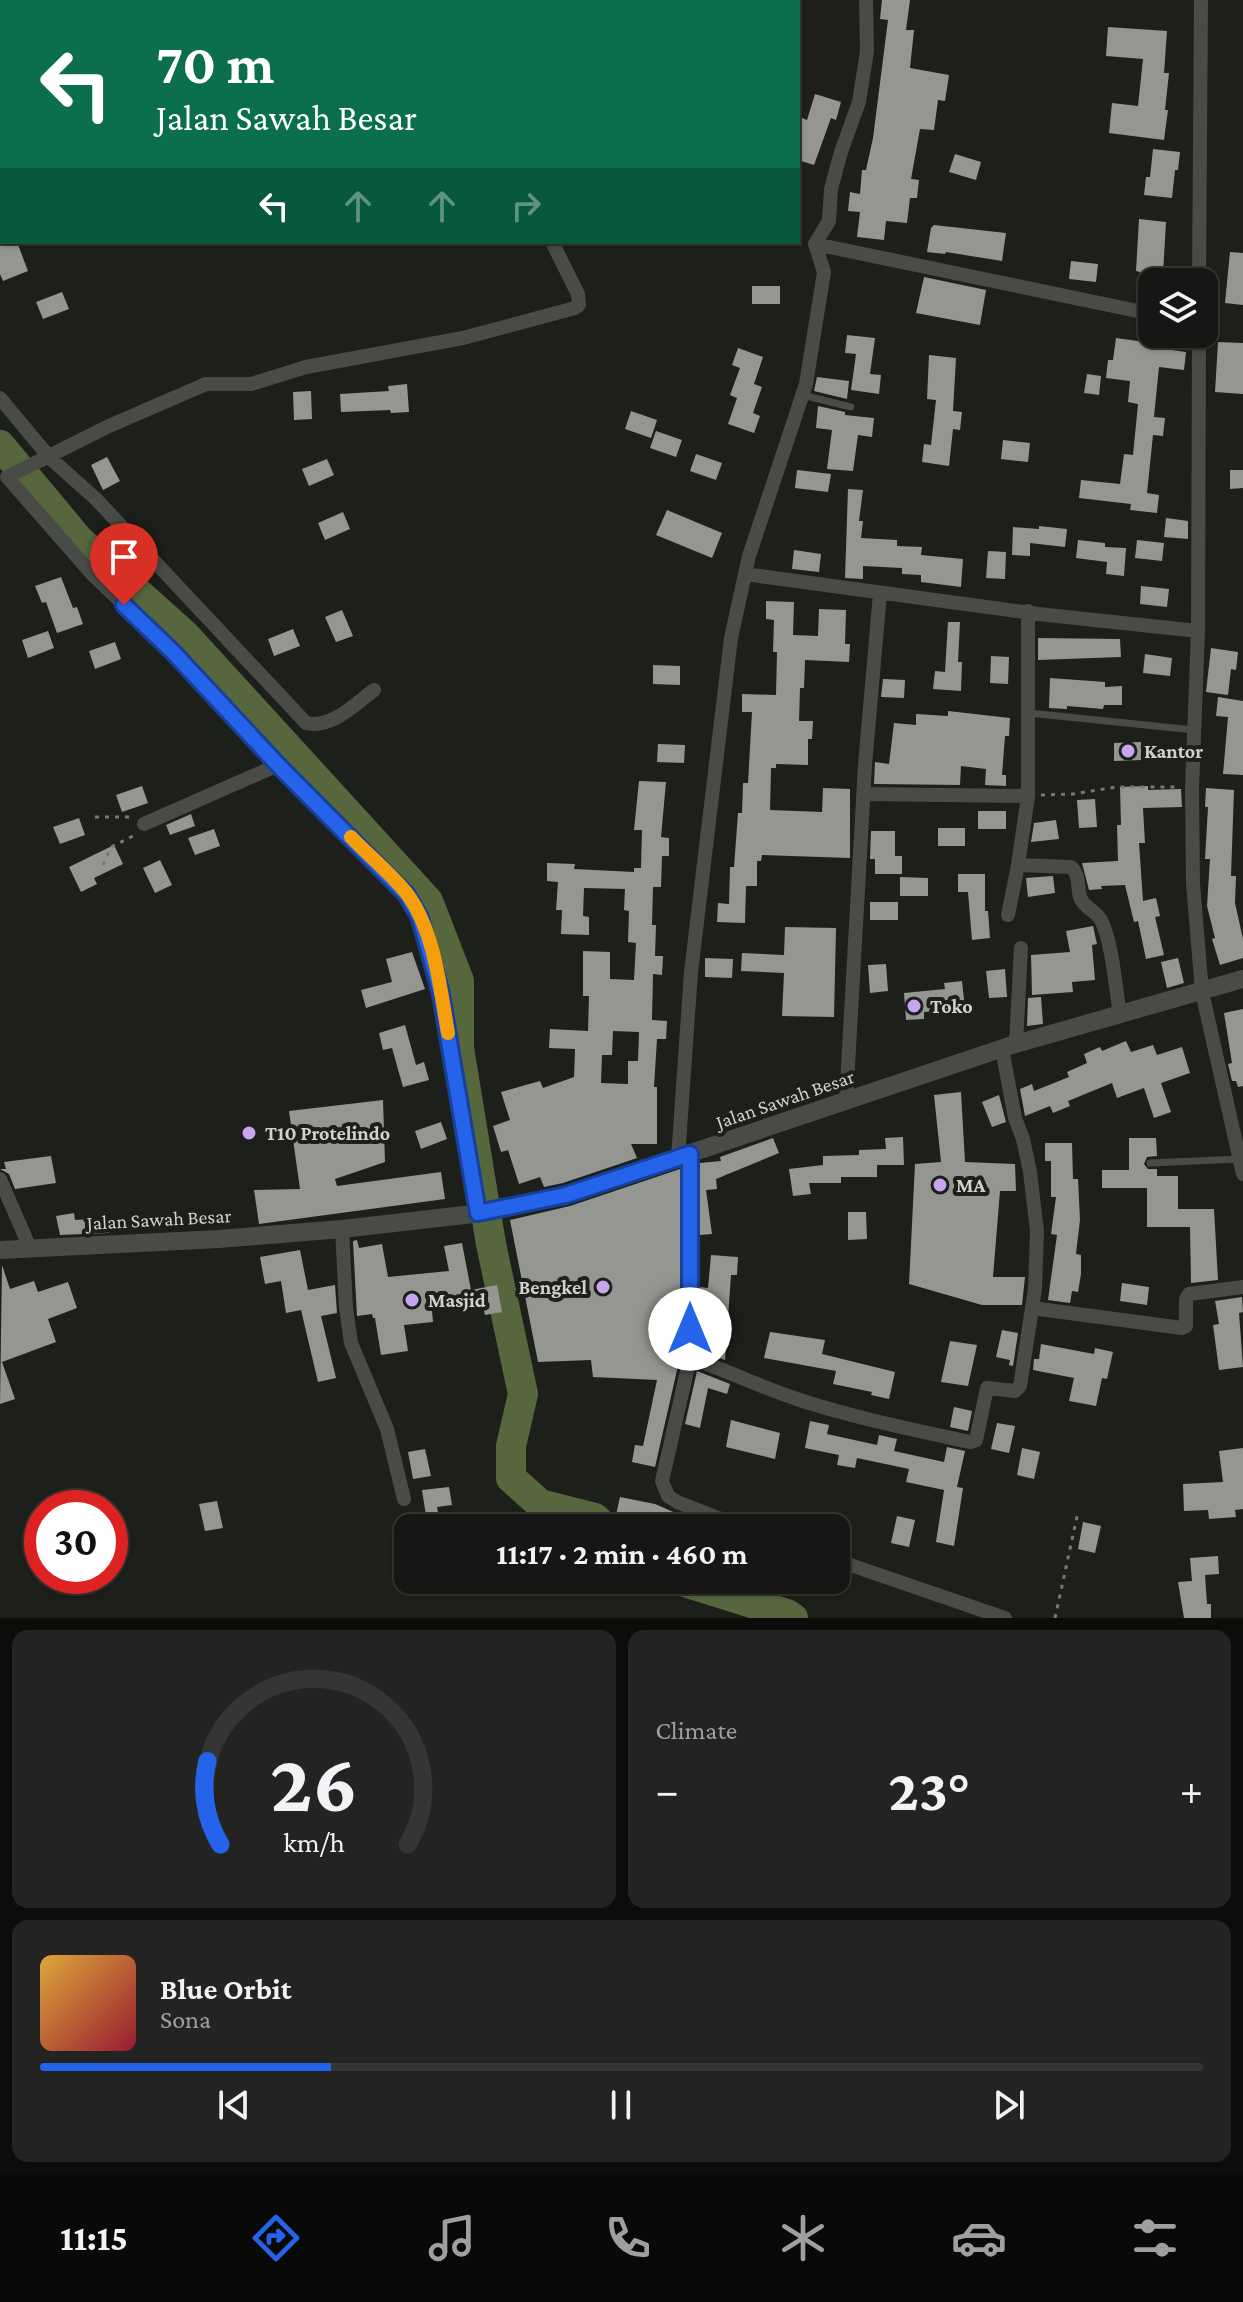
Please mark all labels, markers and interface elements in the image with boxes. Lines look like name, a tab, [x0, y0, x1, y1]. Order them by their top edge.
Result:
icon: left	[24, 32, 128, 136]
text: 70 m	[156, 33, 275, 95]
text: Jalan Sawah Besar	[156, 98, 417, 138]
icon: left	[252, 184, 296, 228]
icon: ahead	[336, 184, 380, 228]
icon: ahead	[420, 184, 464, 228]
icon: right	[504, 184, 548, 228]
map controls	[1138, 268, 1218, 348]
button: layers	[1138, 268, 1218, 348]
pin	[90, 523, 158, 605]
icon: arrive	[102, 535, 146, 579]
place label: Kantor	[1144, 740, 1203, 762]
marker: Kantor	[1119, 742, 1137, 760]
place label: Toko	[930, 995, 973, 1017]
marker: Toko	[905, 997, 923, 1015]
street label: Jalan Sawah Besar	[711, 1065, 857, 1135]
place label: T10 Protelindo	[265, 1122, 390, 1144]
marker: T10 Protelindo	[240, 1124, 258, 1142]
place label: MA	[956, 1174, 986, 1196]
marker: MA	[931, 1176, 949, 1194]
street label: Jalan Sawah Besar	[84, 1204, 232, 1235]
place label: Bengkel	[519, 1276, 587, 1298]
marker: Bengkel	[594, 1278, 612, 1296]
position arrow	[648, 1287, 732, 1371]
place label: Masjid	[428, 1289, 486, 1312]
marker: Masjid	[403, 1291, 421, 1309]
speed limit sign: 30	[24, 1490, 128, 1594]
text: 11:17 · 2 min · 460 m	[496, 1537, 748, 1570]
text: Climate	[656, 1716, 737, 1745]
text: 26	[270, 1736, 358, 1829]
text: 23°	[888, 1756, 970, 1823]
text: −	[656, 1766, 679, 1814]
text: +	[1180, 1766, 1203, 1814]
text: km/h	[283, 1826, 345, 1858]
text: Blue Orbit	[160, 1972, 291, 2005]
text: Sona	[160, 2005, 211, 2034]
icon: previous	[212, 2083, 256, 2127]
icon: pause	[599, 2083, 643, 2127]
icon: next	[987, 2083, 1031, 2127]
icon: directions	[248, 2210, 304, 2266]
icon: music	[424, 2210, 480, 2266]
icon: phone	[600, 2210, 656, 2266]
icon: climate	[775, 2210, 831, 2266]
icon: car	[951, 2210, 1007, 2266]
icon: filters	[1127, 2210, 1183, 2266]
text: 11:15	[60, 2218, 128, 2258]

